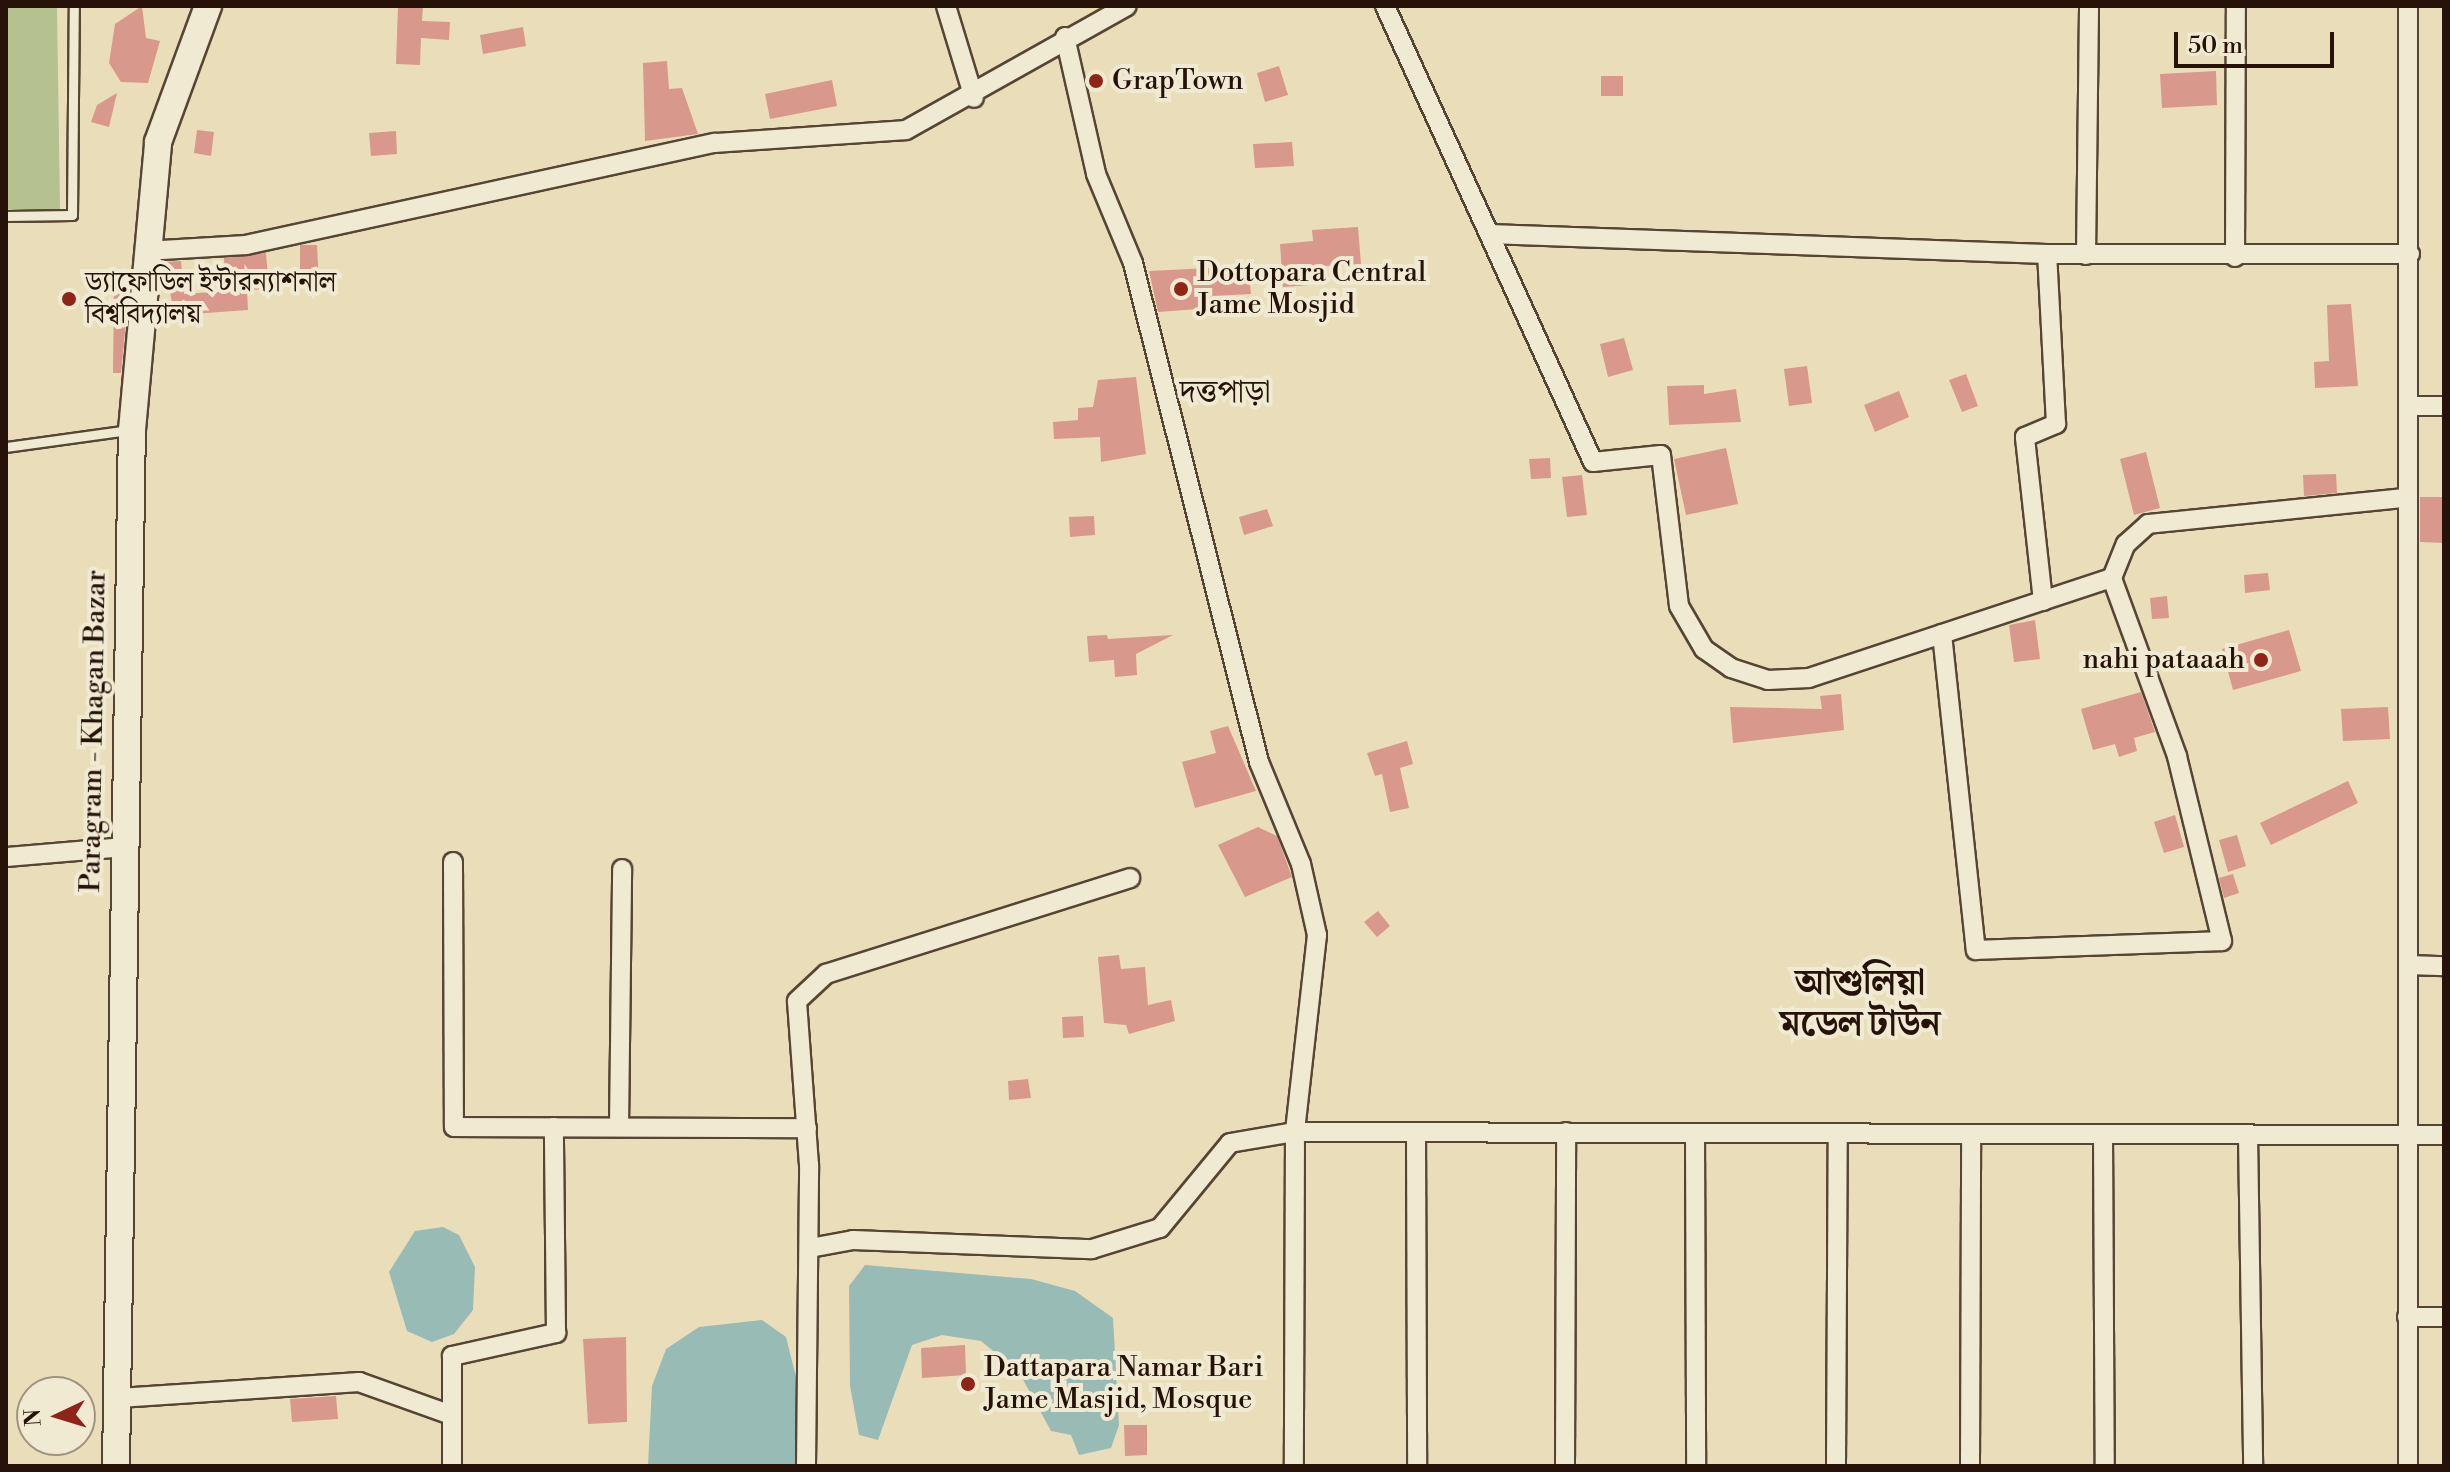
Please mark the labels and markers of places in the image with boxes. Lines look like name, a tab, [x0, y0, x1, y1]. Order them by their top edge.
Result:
place label: GrapTown	[1112, 64, 1243, 98]
marker: GrapTown	[1087, 72, 1105, 90]
place label: Dottopara Central Jame Mosjid	[1197, 256, 1426, 322]
place label: ড্যাফোডিল ইন্টারন্যাশনাল বিশ্ববিদ্যালয়	[85, 266, 336, 332]
marker: Dottopara Central Jame Mosjid	[1172, 280, 1190, 298]
marker: ড্যাফোডিল ইন্টারন্যাশনাল বিশ্ববিদ্যালয়	[60, 290, 78, 308]
place label: nahi pataaah	[2083, 643, 2245, 677]
marker: nahi pataaah	[2252, 651, 2270, 669]
place label: Dattapara Namar Bari Jame Masjid, Mosque	[984, 1351, 1263, 1417]
marker: Dattapara Namar Bari Jame Masjid, Mosque	[959, 1375, 977, 1393]

